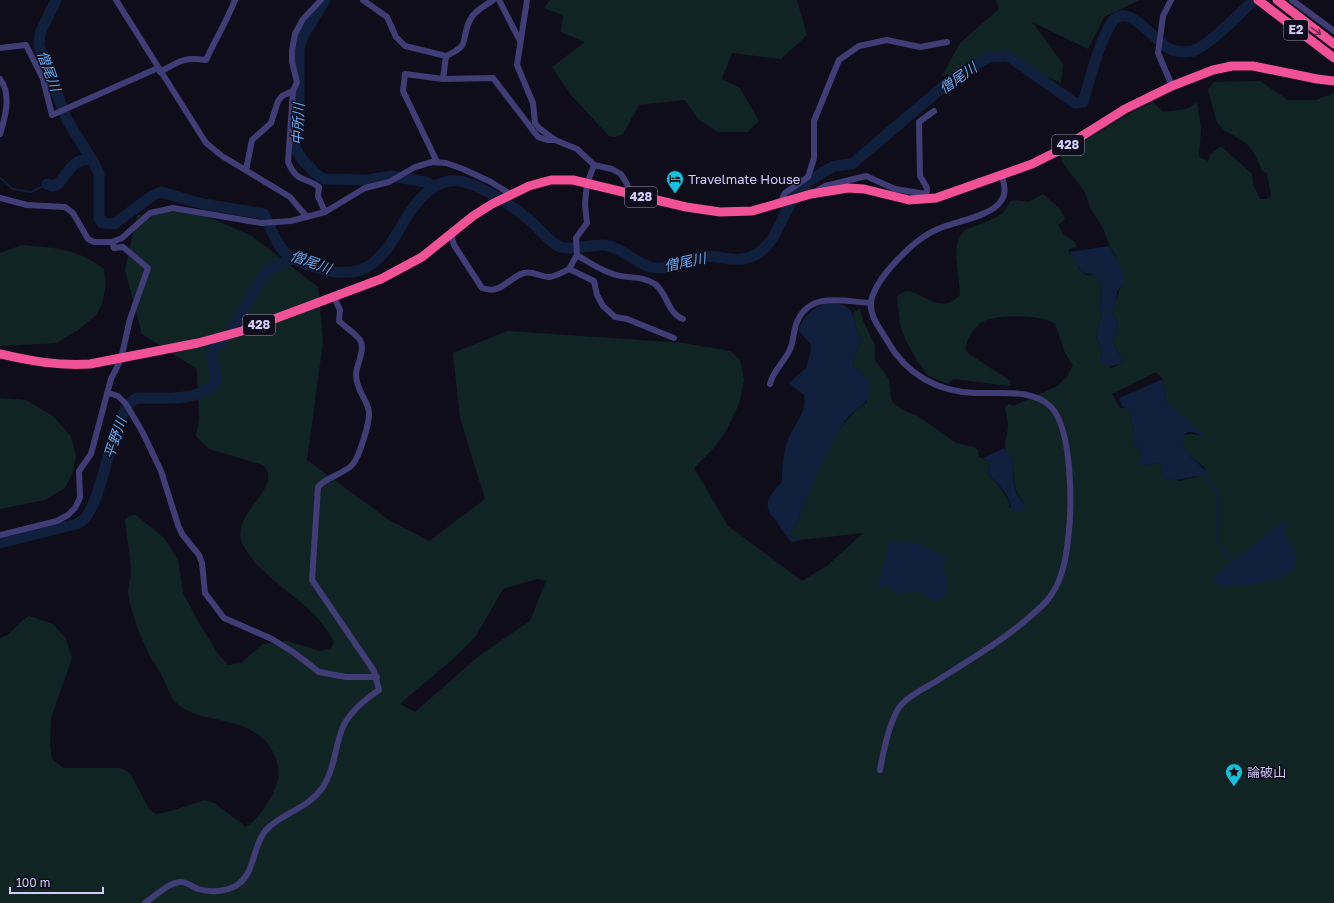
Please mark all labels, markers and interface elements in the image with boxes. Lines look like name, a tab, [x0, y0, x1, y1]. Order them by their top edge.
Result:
road number: E2	[1284, 20, 1308, 40]
one-way arrow	[1310, 27, 1321, 35]
water label: 僧尾川	[34, 48, 65, 95]
water label: 僧尾川	[936, 57, 981, 97]
water label: 中所川	[288, 101, 307, 145]
road number: 428	[1052, 135, 1084, 155]
hotel icon: Travelmate House	[665, 169, 685, 194]
place label: Travelmate House	[688, 171, 800, 187]
road number: 428	[625, 187, 657, 207]
water label: 僧尾川	[289, 246, 336, 277]
water label: 僧尾川	[663, 248, 709, 274]
road number: 428	[243, 315, 275, 335]
water label: 平野川	[100, 413, 130, 460]
place icon: 論破山	[1224, 762, 1244, 787]
place label: 論破山	[1247, 764, 1286, 780]
scale bar	[10, 869, 103, 895]
text: 100 m	[16, 875, 50, 890]

